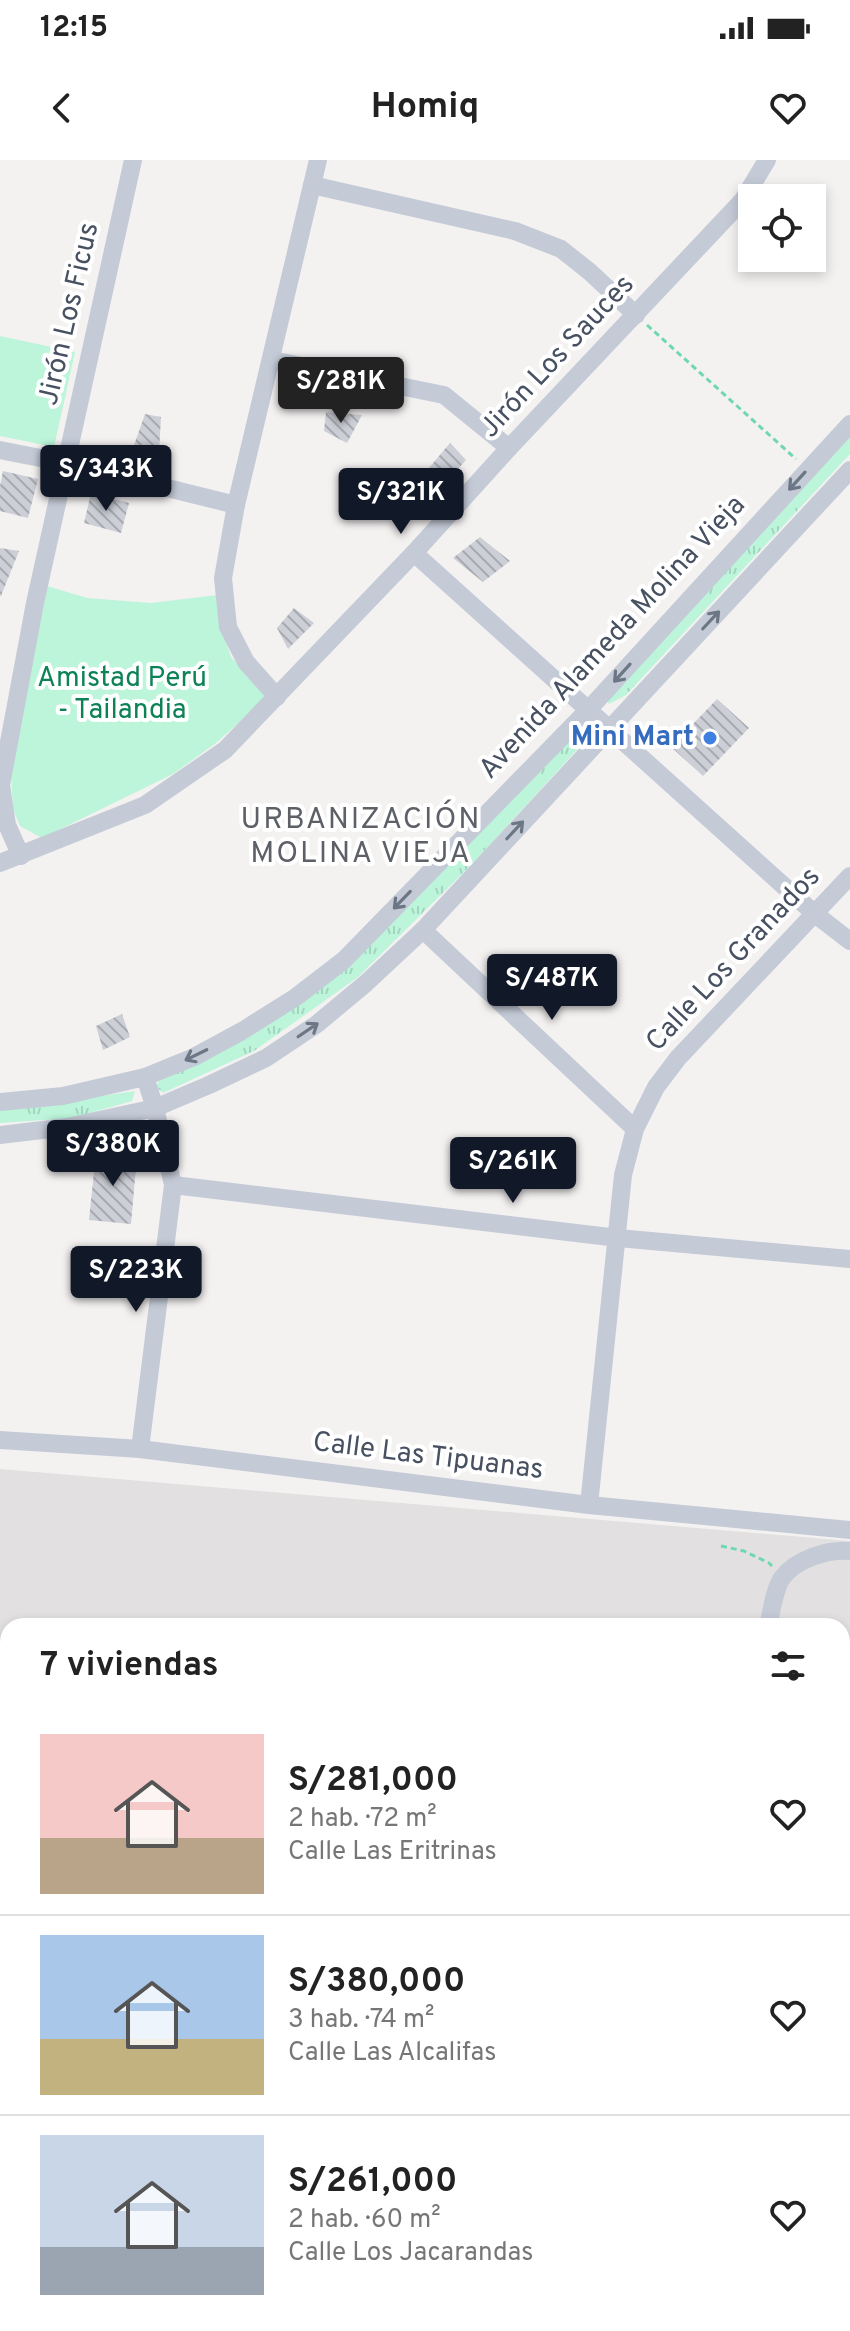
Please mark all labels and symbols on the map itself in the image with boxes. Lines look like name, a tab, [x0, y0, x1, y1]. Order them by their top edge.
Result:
street label: Jirón Los Ficus	[31, 219, 109, 409]
street label: Jirón Los Sauces	[473, 268, 643, 446]
pin: S/281K	[276, 357, 406, 425]
pin: S/343K	[41, 445, 171, 513]
pin: S/321K	[336, 468, 466, 536]
one-way arrow	[788, 471, 807, 491]
street label: Avenida Alameda Molina Vieja	[472, 489, 754, 787]
one-way arrow	[702, 610, 720, 630]
park label: Amistad Perú - Tailandia	[37, 661, 207, 729]
one-way arrow	[612, 663, 631, 683]
place label: Mini Mart	[571, 720, 694, 756]
marker: Mini Mart	[701, 729, 719, 747]
district label: URBANIZACIÓN MOLINA VIEJA	[240, 799, 482, 873]
one-way arrow	[506, 821, 524, 841]
street label: Calle Los Granados	[639, 860, 829, 1060]
one-way arrow	[393, 890, 412, 910]
pin: S/487K	[487, 954, 617, 1022]
one-way arrow	[297, 1022, 319, 1038]
one-way arrow	[184, 1048, 208, 1063]
pin: S/380K	[48, 1120, 178, 1188]
pin: S/261K	[448, 1137, 578, 1205]
pin: S/223K	[71, 1246, 201, 1314]
street label: Calle Las Tipuanas	[311, 1425, 545, 1489]

